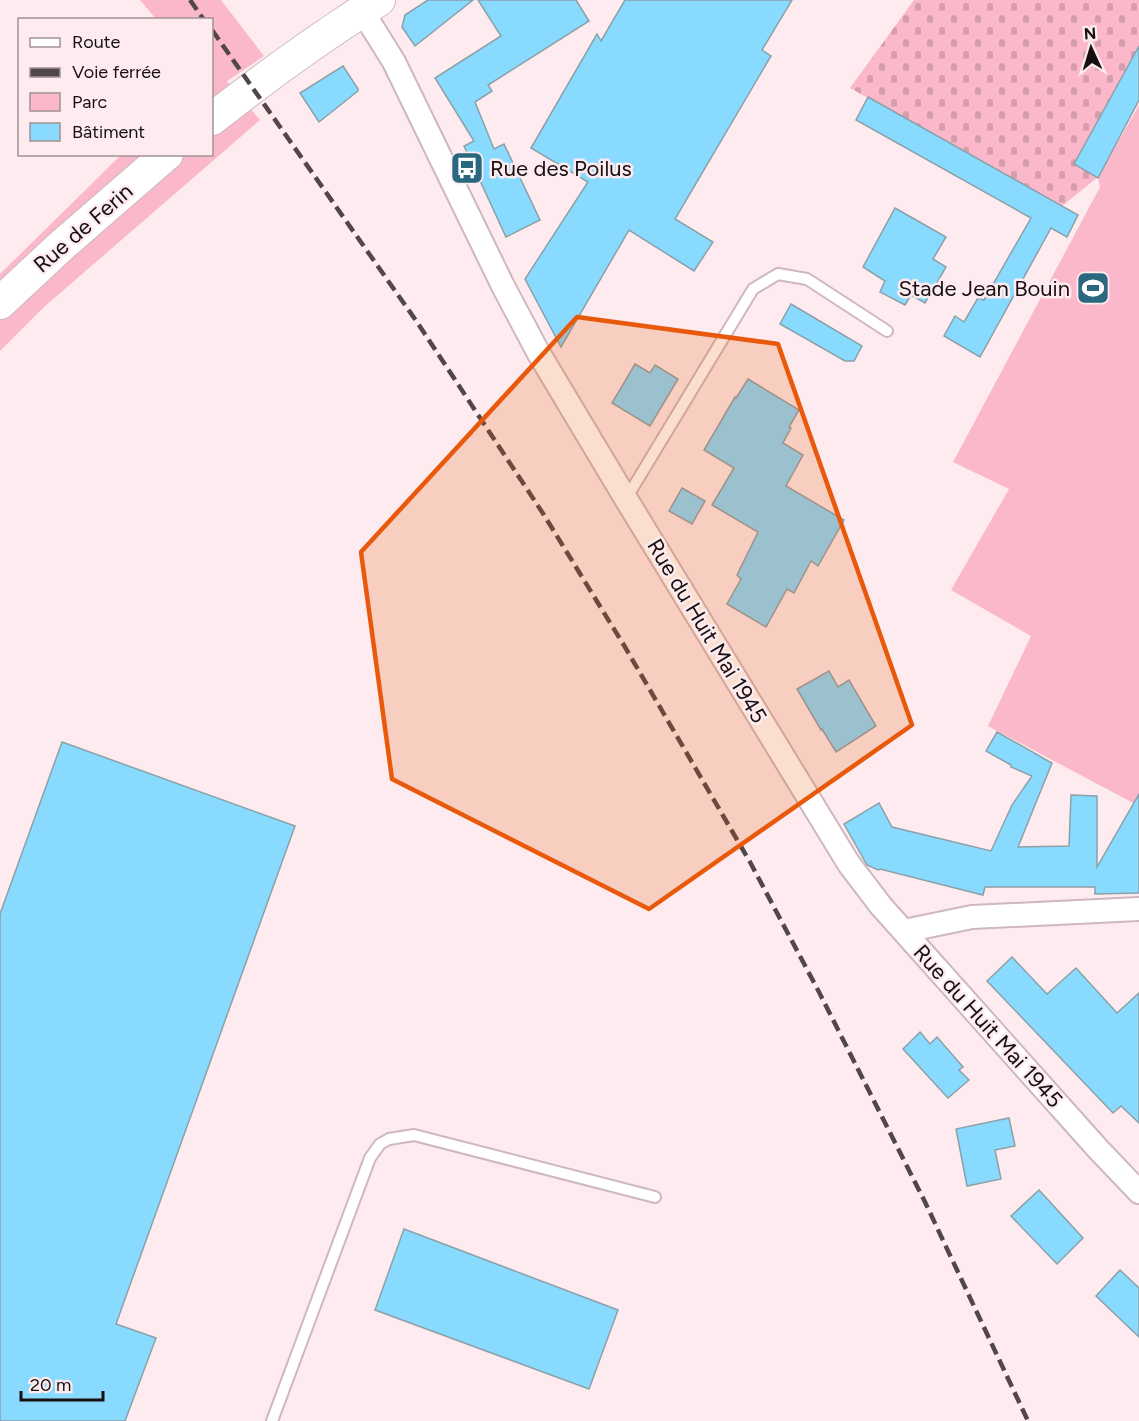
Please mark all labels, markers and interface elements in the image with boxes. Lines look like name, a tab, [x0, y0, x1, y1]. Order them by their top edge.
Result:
legend	[18, 18, 213, 156]
north arrow	[1061, 18, 1121, 78]
text: N	[1083, 24, 1097, 43]
text: Route	[72, 31, 121, 53]
text: Voie ferrée	[72, 61, 161, 83]
text: Parc	[72, 91, 108, 113]
text: Bâtiment	[72, 121, 145, 143]
bus stop icon: Rue des Poilus	[449, 150, 485, 186]
place label: Rue des Poilus	[490, 155, 632, 182]
street label: Rue de Ferin	[28, 178, 138, 278]
sports icon: Stade Jean Bouin	[1075, 270, 1111, 306]
place label: Stade Jean Bouin	[899, 275, 1070, 302]
street label: Rue du Huit Mai 1945	[641, 534, 773, 728]
street label: Rue du Huit Mai 1945	[908, 939, 1068, 1113]
scale bar	[21, 1364, 104, 1402]
text: 20 m	[30, 1374, 71, 1396]

